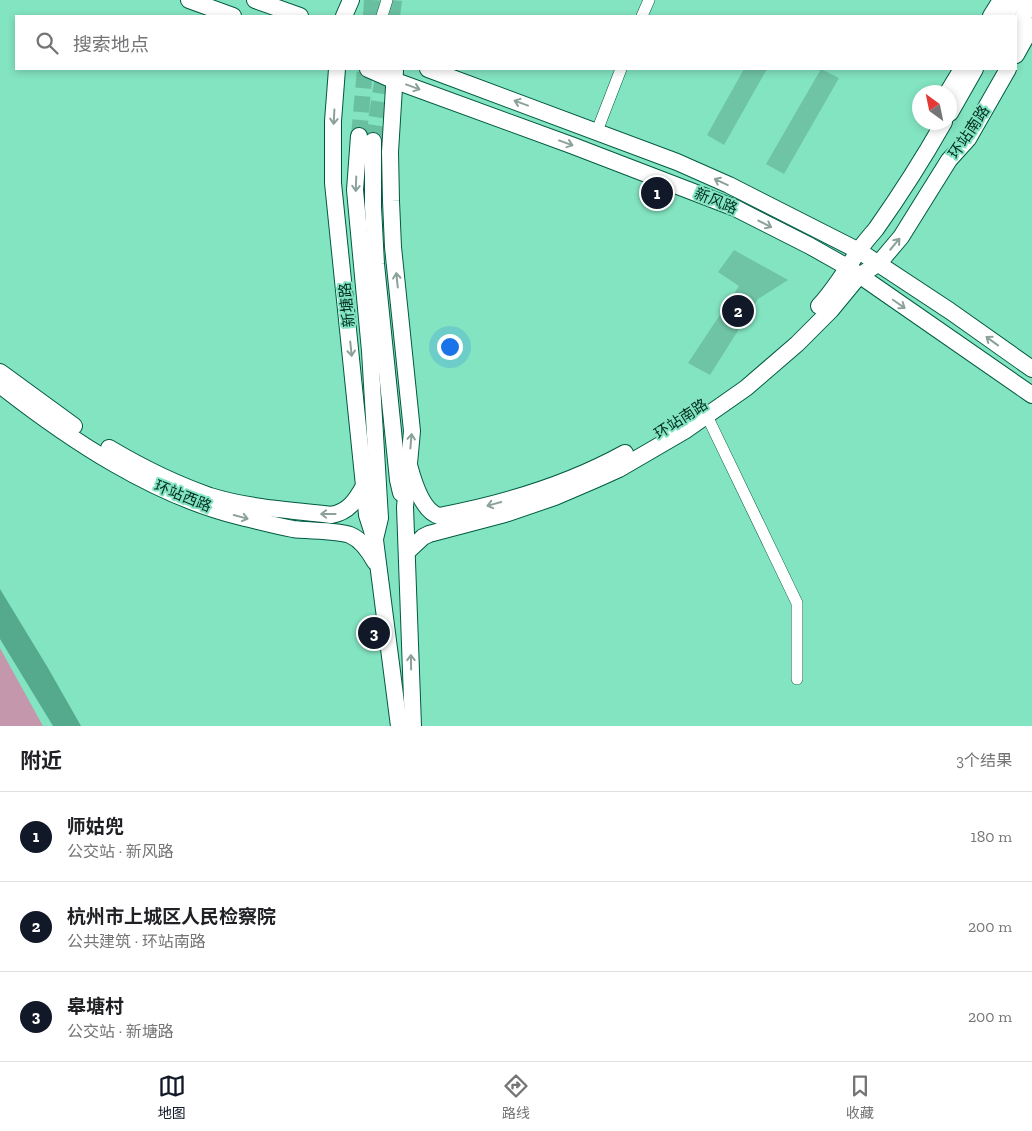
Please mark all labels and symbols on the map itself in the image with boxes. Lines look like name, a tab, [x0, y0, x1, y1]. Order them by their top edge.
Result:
one-way arrow	[405, 83, 421, 92]
north arrow	[912, 85, 957, 130]
one-way arrow	[514, 98, 530, 107]
street label: 环站南路	[945, 102, 993, 162]
one-way arrow	[329, 109, 338, 125]
one-way arrow	[558, 139, 573, 148]
pin: 1	[641, 174, 673, 212]
one-way arrow	[351, 176, 361, 192]
one-way arrow	[714, 176, 729, 186]
street label: 新风路	[692, 184, 740, 218]
one-way arrow	[758, 219, 773, 229]
one-way arrow	[890, 238, 901, 251]
one-way arrow	[392, 272, 402, 288]
street label: 新塘路	[336, 282, 358, 328]
pin: 2	[722, 292, 754, 330]
one-way arrow	[892, 299, 906, 309]
your location	[437, 334, 463, 360]
one-way arrow	[985, 336, 999, 346]
one-way arrow	[346, 341, 356, 357]
street label: 环站南路	[651, 395, 711, 443]
one-way arrow	[406, 434, 416, 450]
street label: 环站西路	[152, 476, 214, 516]
one-way arrow	[486, 500, 502, 509]
one-way arrow	[321, 509, 337, 518]
one-way arrow	[232, 513, 248, 522]
pin: 3	[358, 614, 390, 652]
one-way arrow	[406, 654, 415, 670]

